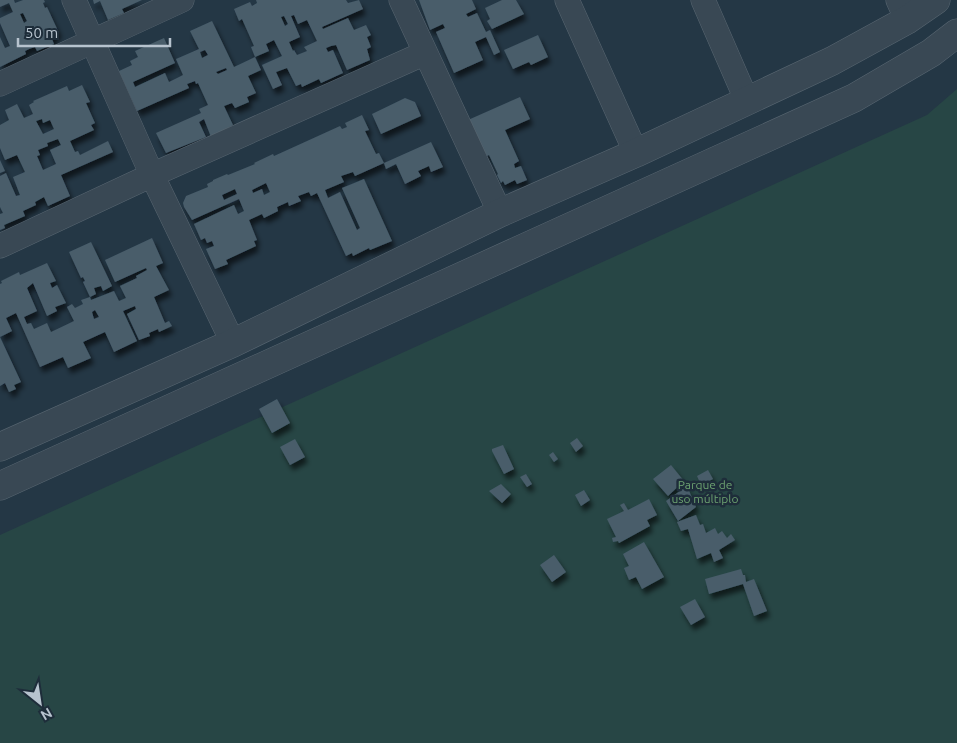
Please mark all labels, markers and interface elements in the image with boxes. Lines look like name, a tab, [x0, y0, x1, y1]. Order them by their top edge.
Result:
scale bar	[18, 15, 170, 47]
text: 50 m	[25, 24, 58, 41]
park label: Parque de uso múltiplo	[672, 478, 739, 505]
north arrow	[15, 678, 65, 728]
text: N	[38, 705, 55, 724]

